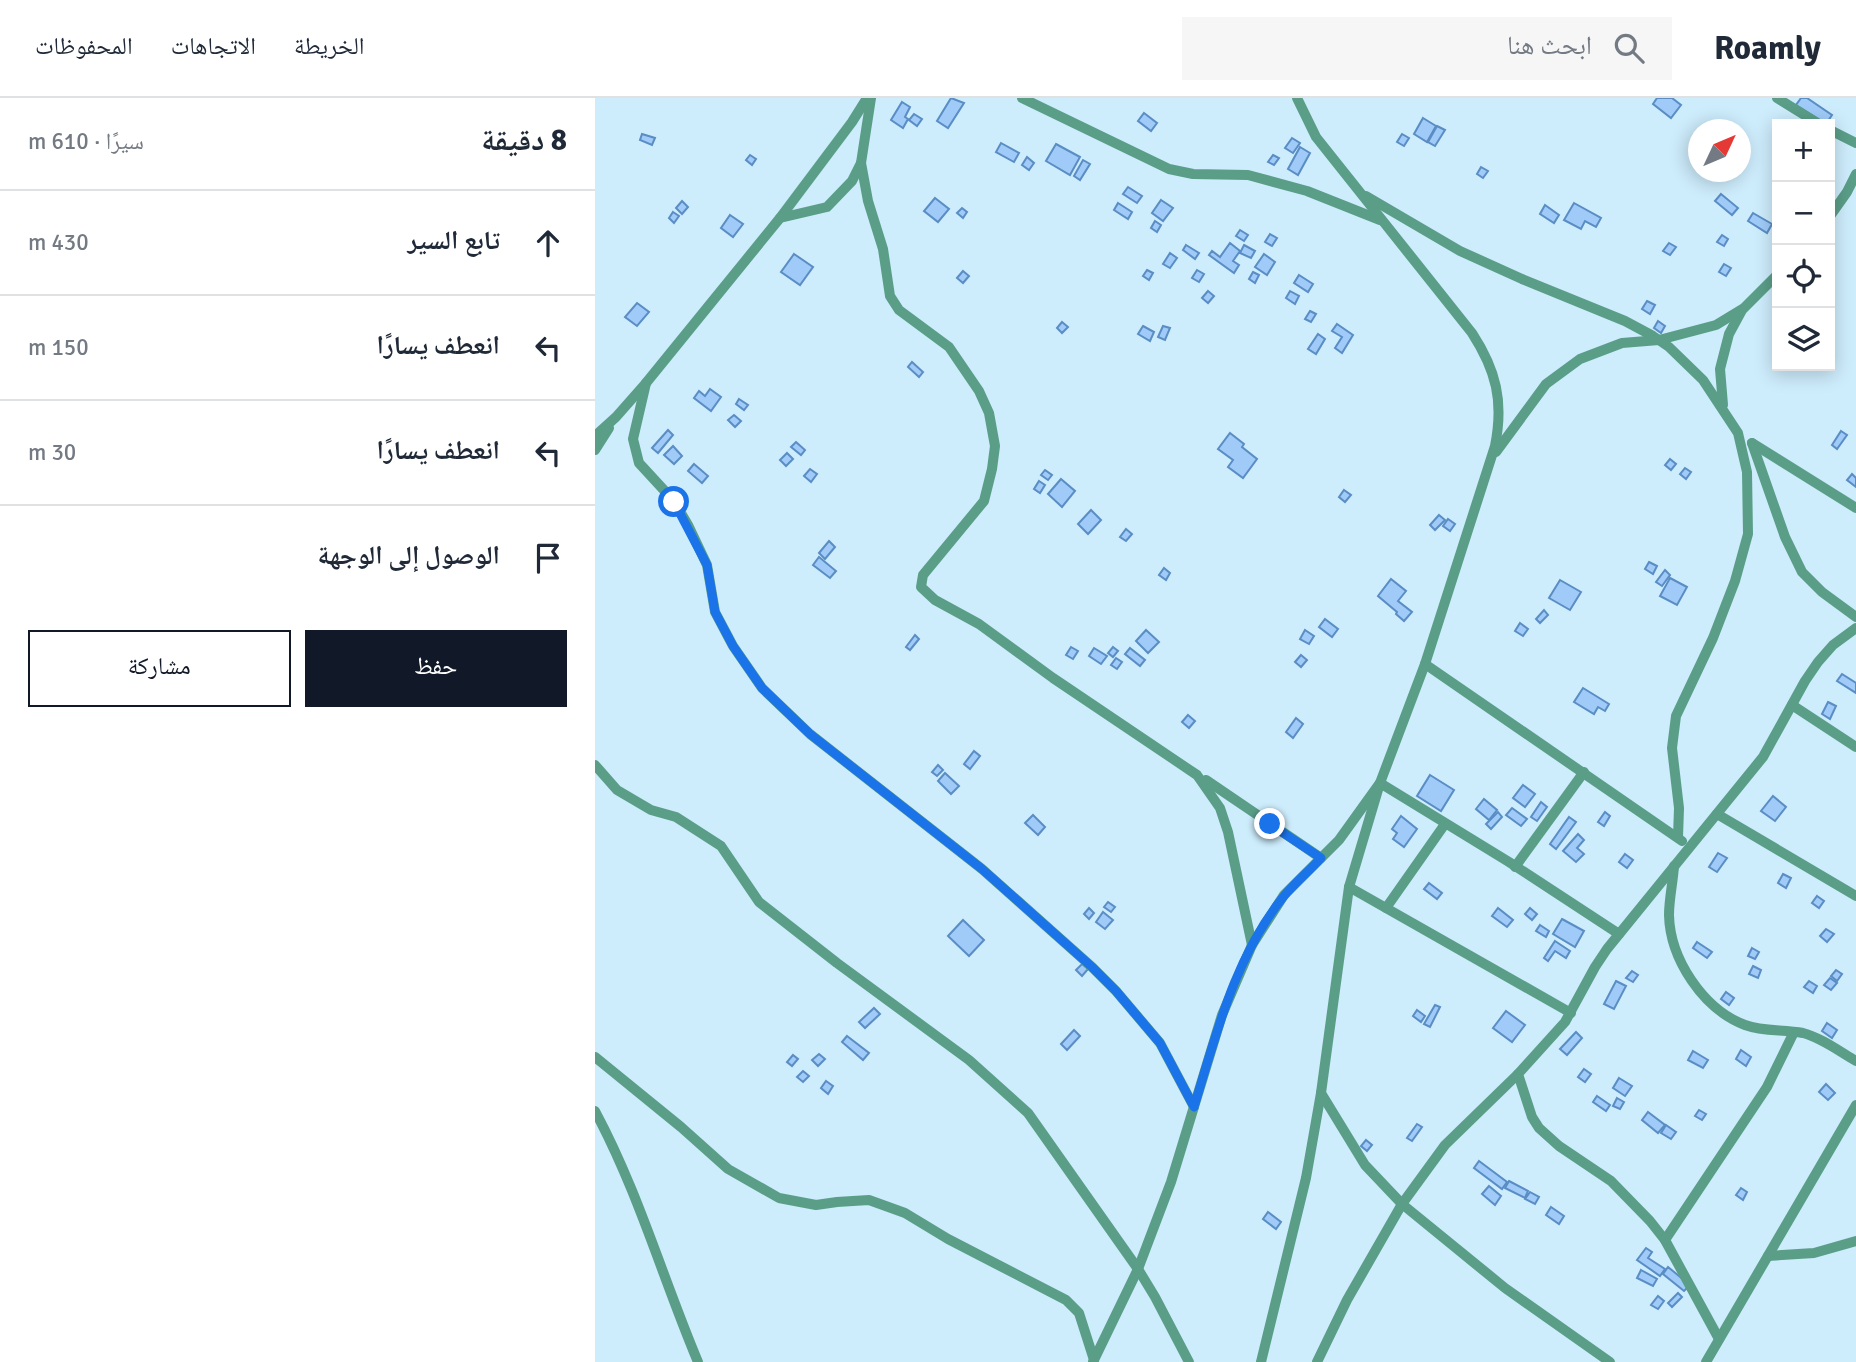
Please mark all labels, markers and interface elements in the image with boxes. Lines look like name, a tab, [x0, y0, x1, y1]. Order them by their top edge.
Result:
search box	[1182, 17, 1672, 80]
text: Roamly	[1714, 28, 1821, 69]
icon: search	[1610, 29, 1648, 67]
text: ابحث هنا	[1507, 30, 1592, 62]
text: المحفوظات	[35, 31, 133, 61]
text: الاتجاهات	[171, 31, 256, 61]
text: الخريطة	[294, 31, 365, 61]
north arrow	[1688, 119, 1751, 182]
map controls	[1772, 119, 1835, 371]
button: +	[1772, 119, 1835, 182]
text: 8 دقيقة	[481, 122, 567, 159]
text: سيرًا · 610 m	[28, 127, 144, 156]
button: −	[1772, 182, 1835, 245]
icon: ahead	[529, 224, 567, 262]
text: تابع السير	[408, 225, 500, 257]
text: 430 m	[28, 228, 89, 257]
button: locate	[1772, 245, 1835, 308]
button: layers	[1772, 308, 1835, 371]
icon: left	[529, 329, 567, 367]
text: انعطف يسارًا	[376, 330, 500, 362]
text: 150 m	[28, 333, 89, 362]
icon: left	[529, 434, 567, 472]
text: انعطف يسارًا	[376, 435, 500, 467]
text: 30 m	[28, 438, 76, 467]
route start	[658, 486, 689, 517]
icon: arrive	[529, 539, 567, 577]
text: الوصول إلى الوجهة	[318, 540, 500, 572]
button: مشاركة	[28, 630, 291, 707]
button: حفظ	[305, 630, 567, 707]
route end	[1254, 808, 1285, 839]

